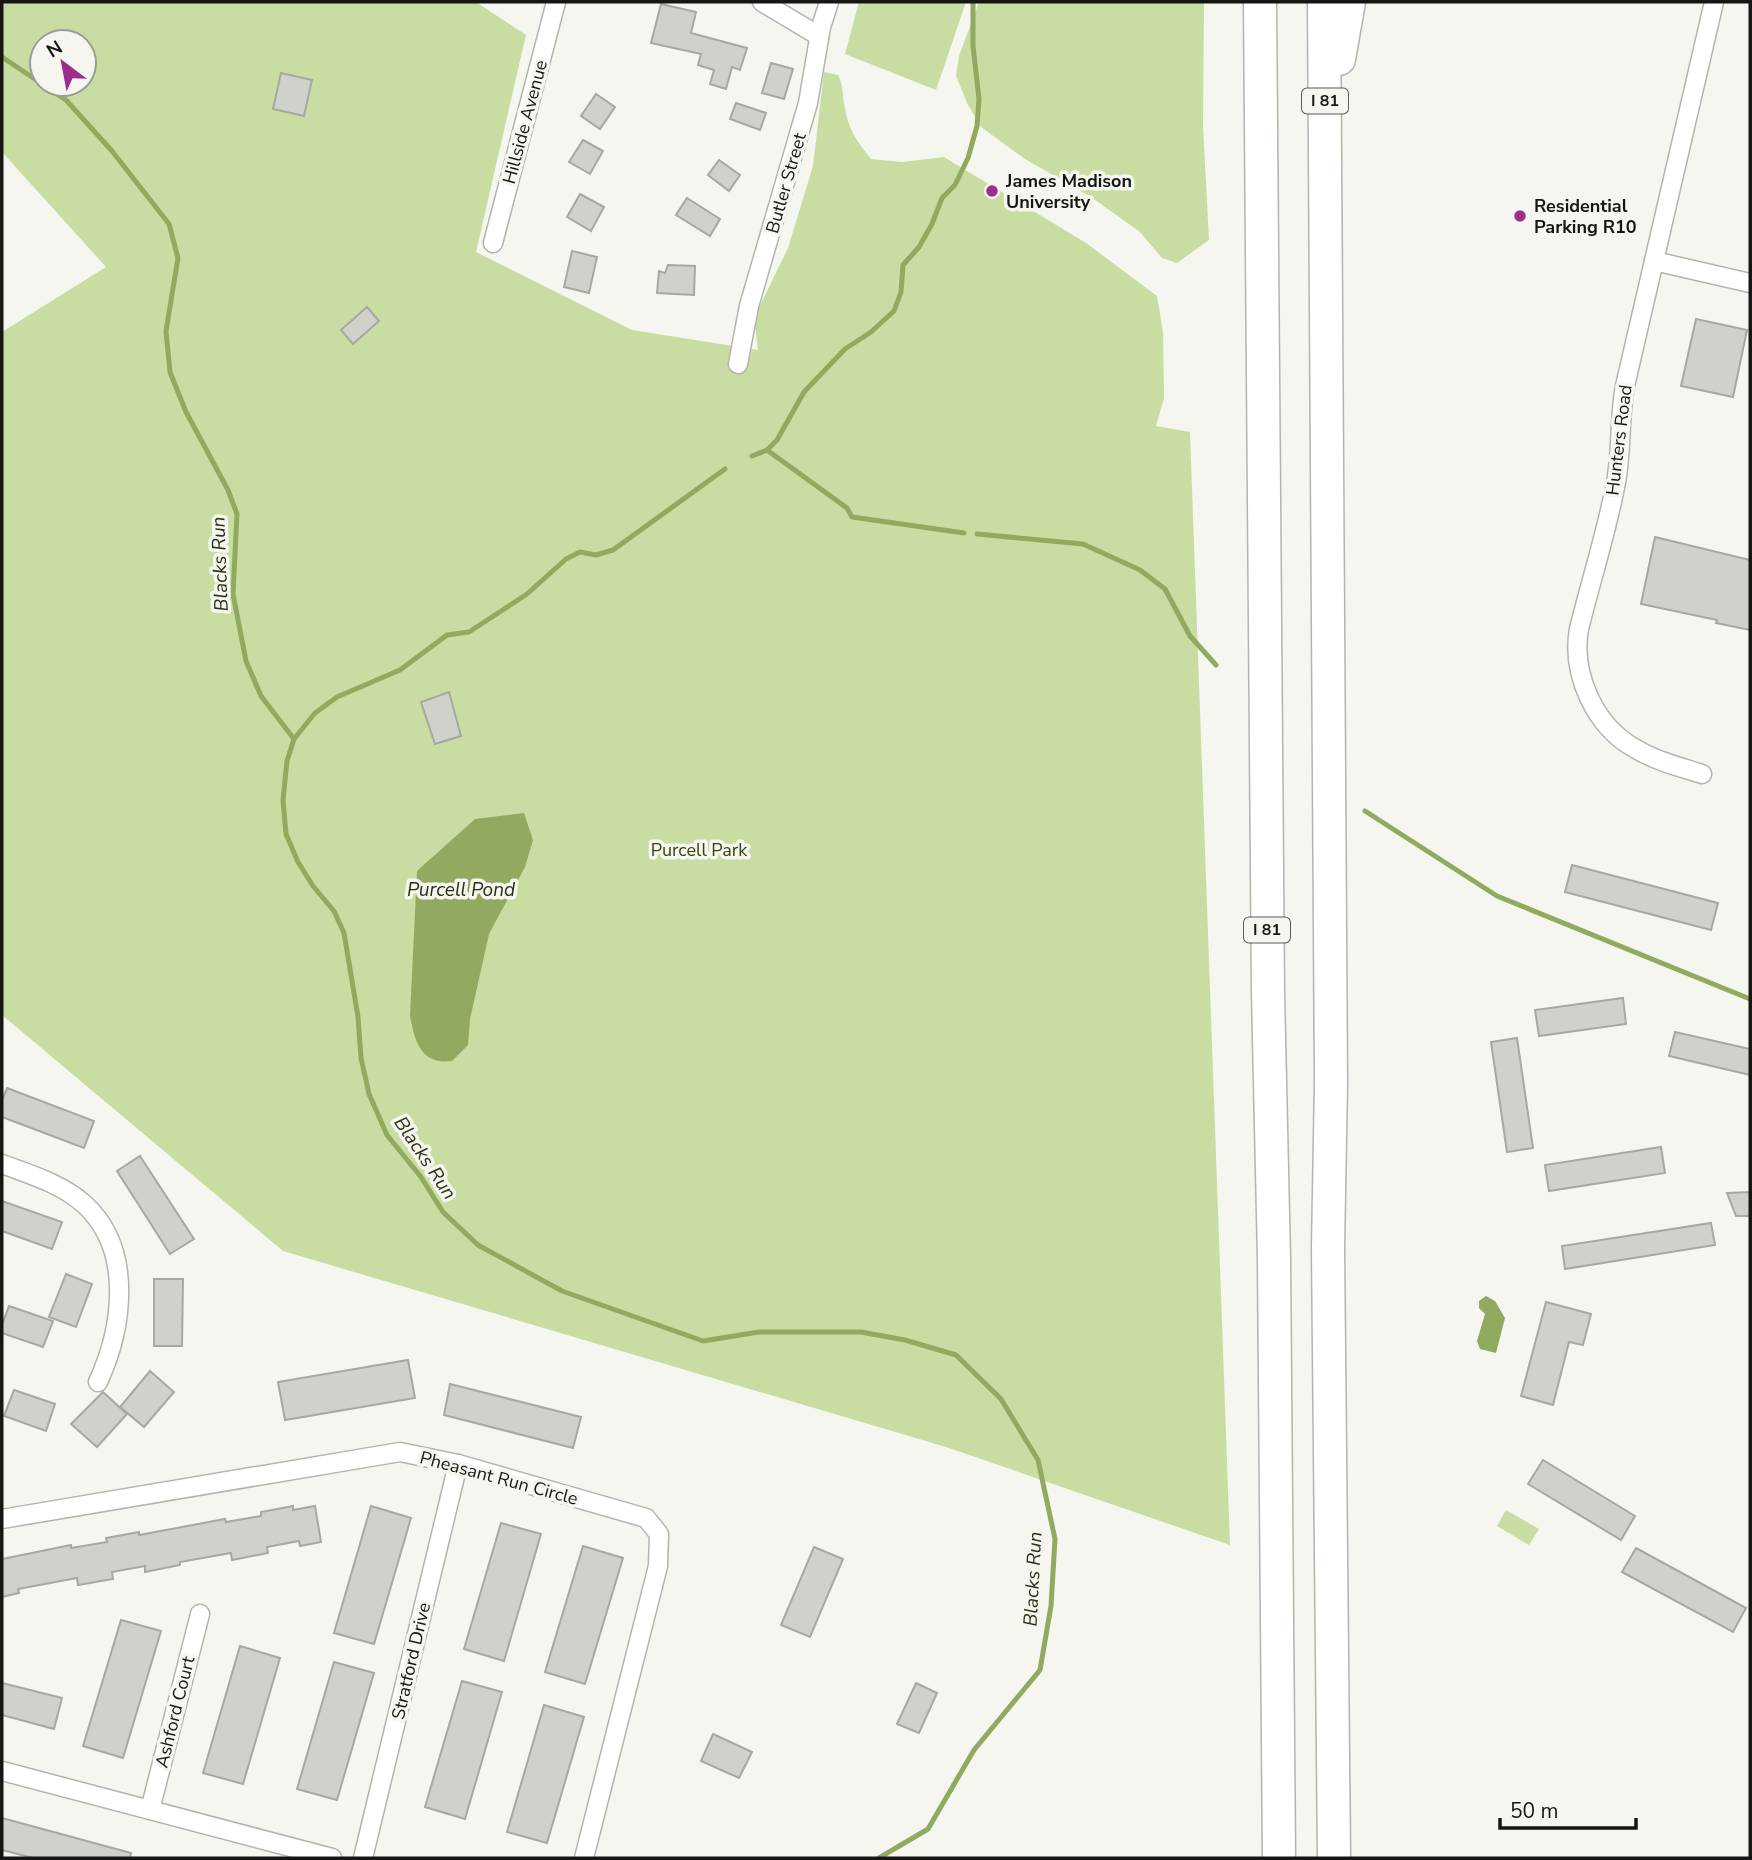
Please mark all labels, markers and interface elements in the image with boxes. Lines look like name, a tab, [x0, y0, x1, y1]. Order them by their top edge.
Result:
north arrow	[28, 28, 98, 98]
text: N	[42, 35, 67, 64]
street label: Hillside Avenue	[497, 57, 553, 187]
road number: I 81	[1302, 88, 1348, 114]
street label: Butler Street	[760, 129, 812, 236]
place label: James Madison University	[1005, 169, 1132, 214]
marker: James Madison University	[984, 183, 1000, 199]
place label: Residential Parking R10	[1534, 194, 1637, 239]
marker: Residential Parking R10	[1512, 208, 1528, 224]
street label: Hunters Road	[1600, 383, 1638, 497]
water label: Blacks Run	[205, 516, 235, 612]
park label: Purcell Park	[651, 838, 748, 862]
water label: Purcell Pond	[407, 877, 516, 903]
road number: I 81	[1244, 918, 1290, 942]
water label: Blacks Run	[388, 1111, 462, 1205]
street label: Pheasant Run Circle	[417, 1445, 581, 1511]
water label: Blacks Run	[1018, 1531, 1048, 1627]
street label: Stratford Drive	[386, 1600, 436, 1722]
street label: Ashford Court	[150, 1653, 201, 1770]
scale bar	[1500, 1786, 1636, 1830]
text: 50 m	[1510, 1797, 1559, 1825]

